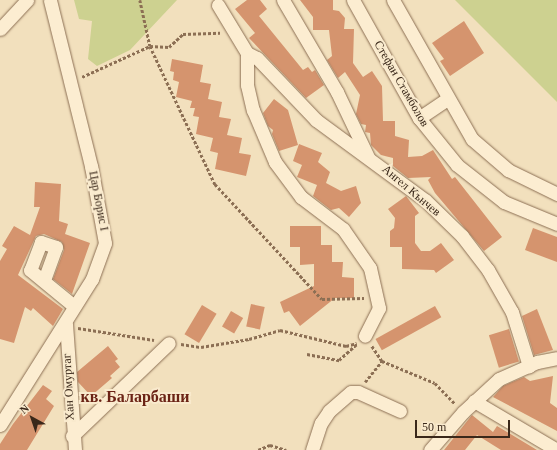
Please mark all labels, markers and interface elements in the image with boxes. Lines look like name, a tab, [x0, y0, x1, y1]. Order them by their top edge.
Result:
street label: Стефан Стамболов	[371, 38, 431, 130]
street label: Ангел Кънчев	[379, 162, 443, 220]
street label: Цар Борис I	[85, 170, 111, 232]
street label: Хан Омуртаг	[60, 353, 78, 421]
district label: кв. Баларбаши	[80, 387, 190, 407]
north arrow	[12, 398, 52, 438]
text: N	[17, 402, 31, 416]
scale bar	[417, 412, 512, 438]
text: 50 m	[422, 420, 446, 434]

